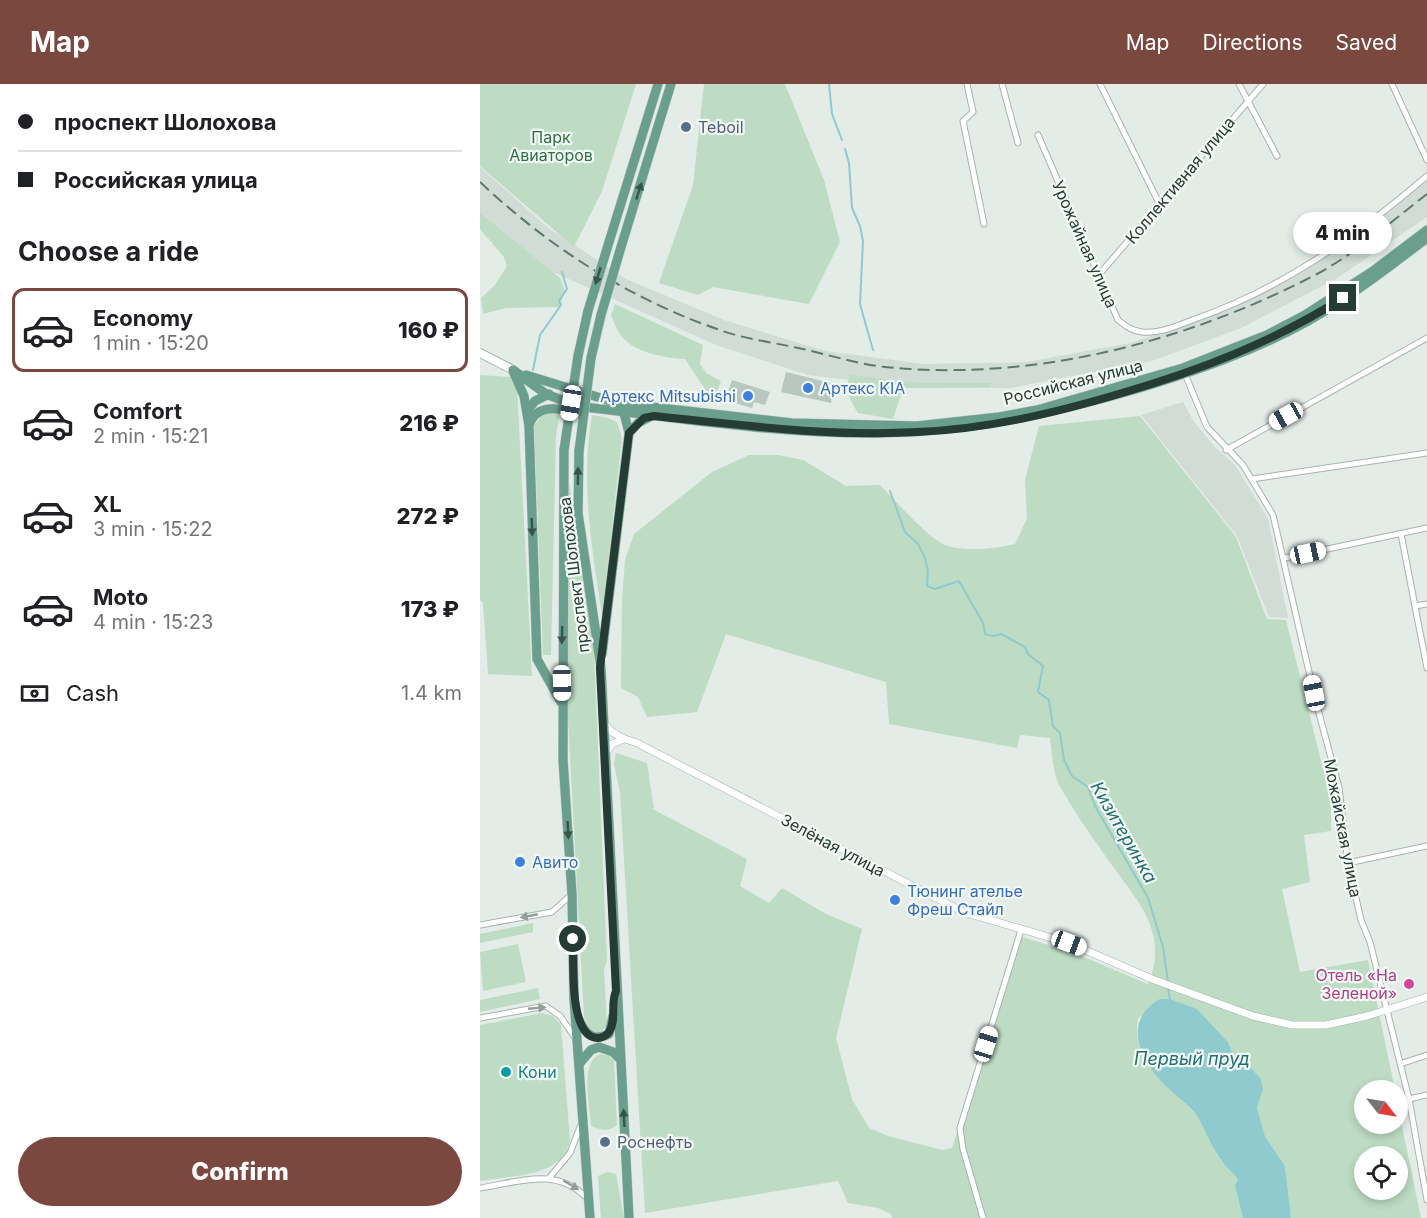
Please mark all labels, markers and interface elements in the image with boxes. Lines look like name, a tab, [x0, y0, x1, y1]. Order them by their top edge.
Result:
text: Map	[30, 25, 90, 59]
text: Map	[1126, 30, 1169, 55]
text: Directions	[1202, 30, 1303, 55]
text: Saved	[1336, 30, 1397, 55]
text: проспект Шолохова	[54, 109, 277, 135]
street label: Коллективная улица	[1121, 112, 1239, 248]
place label: Teboil	[698, 117, 744, 137]
marker: Teboil	[679, 120, 693, 134]
park label: Парк Авиаторов	[509, 127, 593, 165]
text: Российская улица	[54, 167, 258, 193]
street label: Урожайная улица	[1048, 177, 1122, 311]
one-way arrow	[634, 182, 644, 200]
callout: 4 min	[1294, 211, 1392, 253]
text: 4 min	[1315, 221, 1370, 245]
text: Choose a ride	[18, 235, 199, 268]
one-way arrow	[593, 267, 602, 285]
route end	[1329, 284, 1356, 311]
icon: car	[21, 303, 75, 357]
text: Economy	[93, 305, 193, 331]
text: 160 ₽	[398, 317, 459, 343]
text: 1 min · 15:20	[93, 331, 209, 355]
street label: Российская улица	[1001, 355, 1145, 409]
place label: Артекс KIA	[820, 378, 905, 398]
marker: Артекс KIA	[801, 381, 815, 395]
car	[559, 384, 583, 422]
place label: Артекс Mitsubishi	[600, 386, 736, 406]
marker: Артекс Mitsubishi	[741, 389, 755, 403]
icon: car	[21, 396, 75, 450]
text: Comfort	[93, 398, 182, 424]
car	[1266, 399, 1306, 433]
text: 216 ₽	[399, 410, 459, 436]
text: 2 min · 15:21	[93, 424, 208, 448]
one-way arrow	[574, 467, 583, 486]
icon: car	[21, 489, 75, 543]
text: XL	[93, 491, 122, 517]
street label: проспект Шолохова	[555, 496, 593, 654]
text: 272 ₽	[397, 503, 459, 529]
text: 3 min · 15:22	[93, 517, 213, 541]
one-way arrow	[527, 517, 536, 536]
car	[1289, 540, 1327, 566]
icon: car	[21, 582, 75, 636]
text: Moto	[93, 584, 148, 610]
text: 173 ₽	[401, 596, 459, 622]
text: 4 min · 15:23	[93, 610, 213, 634]
one-way arrow	[557, 625, 567, 644]
car	[553, 665, 571, 701]
car	[1302, 674, 1326, 712]
icon: cash	[18, 677, 51, 710]
text: Cash	[66, 680, 119, 706]
text: 1.4 km	[401, 681, 462, 705]
street label: Можайская улица	[1320, 757, 1366, 899]
water label: Кизитеринка	[1086, 777, 1162, 887]
street label: Зелёная улица	[778, 809, 888, 881]
one-way arrow	[563, 820, 572, 839]
place label: Авито	[532, 852, 578, 872]
marker: Авито	[513, 855, 527, 869]
place label: Тюнинг ателье Фреш Стайл	[907, 881, 1023, 919]
marker: Тюнинг ателье Фреш Стайл	[888, 893, 902, 907]
one-way arrow	[519, 912, 538, 921]
route start	[559, 925, 586, 952]
car	[1049, 928, 1089, 958]
place label: Отель «На Зеленой»	[1315, 965, 1397, 1003]
marker: Отель «На Зеленой»	[1402, 977, 1416, 991]
one-way arrow	[528, 1003, 547, 1013]
car	[972, 1024, 1000, 1064]
water label: Первый пруд	[1134, 1048, 1250, 1069]
place label: Кони	[518, 1062, 557, 1082]
marker: Кони	[499, 1065, 513, 1079]
north arrow	[1354, 1080, 1408, 1134]
map controls	[1354, 1080, 1408, 1200]
one-way arrow	[620, 1108, 629, 1127]
place label: Роснефть	[617, 1132, 692, 1152]
marker: Роснефть	[598, 1135, 612, 1149]
button: Confirm	[18, 1137, 462, 1206]
button: locate	[1354, 1146, 1408, 1200]
one-way arrow	[563, 1180, 579, 1191]

